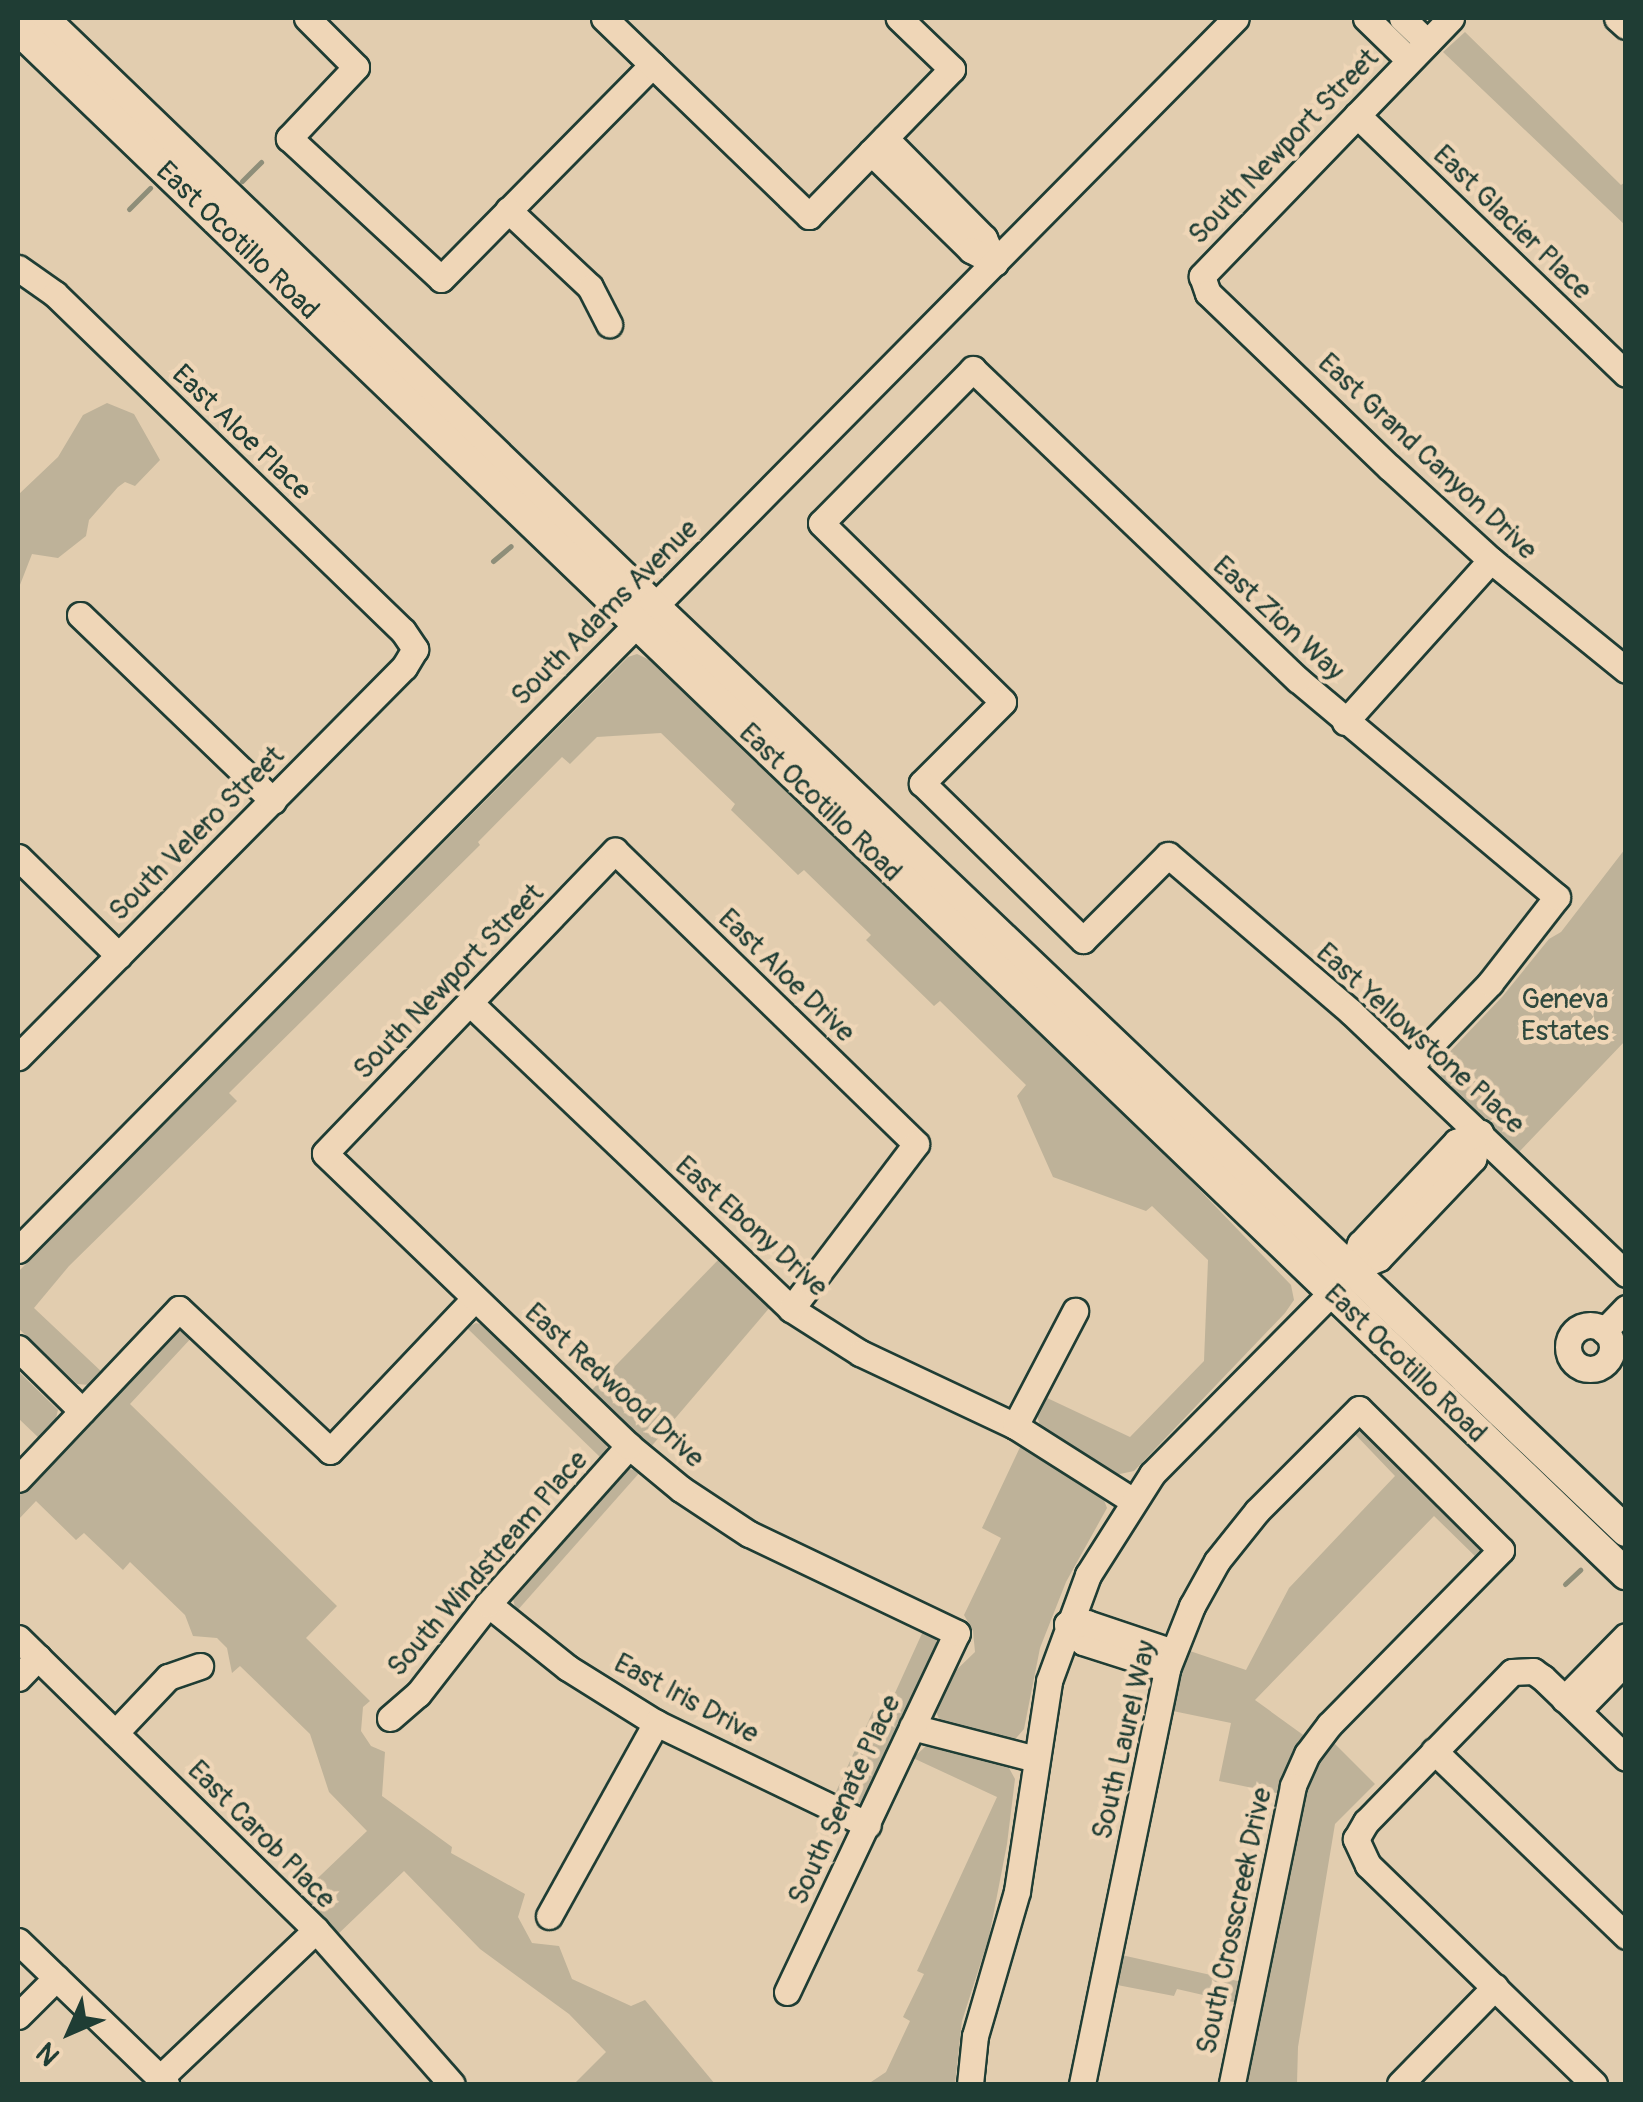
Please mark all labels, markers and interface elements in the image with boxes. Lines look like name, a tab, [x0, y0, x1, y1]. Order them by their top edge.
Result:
street label: South Newport Street	[1182, 42, 1386, 252]
street label: East Glacier Place	[1426, 139, 1598, 307]
street label: East Ocotillo Road	[149, 155, 325, 327]
street label: East Grand Canyon Drive	[1311, 347, 1543, 567]
street label: East Aloe Place	[164, 358, 318, 508]
street label: South Adams Avenue	[505, 513, 705, 713]
street label: East Zion Way	[1205, 550, 1351, 688]
street label: East Ocotillo Road	[732, 717, 908, 889]
street label: South Velero Street	[103, 740, 291, 928]
street label: South Newport Street	[347, 877, 551, 1087]
street label: East Aloe Drive	[711, 902, 861, 1050]
street label: East Yellowstone Place	[1309, 937, 1531, 1141]
park label: Geneva Estates	[1521, 983, 1609, 1049]
street label: East Ebony Drive	[668, 1150, 834, 1304]
street label: East Ocotillo Road	[1317, 1278, 1493, 1450]
street label: East Redwood Drive	[517, 1297, 711, 1475]
street label: South Windstream Place	[381, 1444, 595, 1684]
street label: South Laurel Way	[1086, 1637, 1164, 1843]
street label: East Iris Drive	[608, 1647, 764, 1751]
street label: South Senate Place	[782, 1690, 908, 1910]
street label: East Carob Place	[180, 1754, 342, 1916]
street label: South Crosscreek Drive	[1190, 1785, 1280, 2057]
north arrow	[20, 1982, 120, 2082]
text: N	[29, 2034, 68, 2073]

